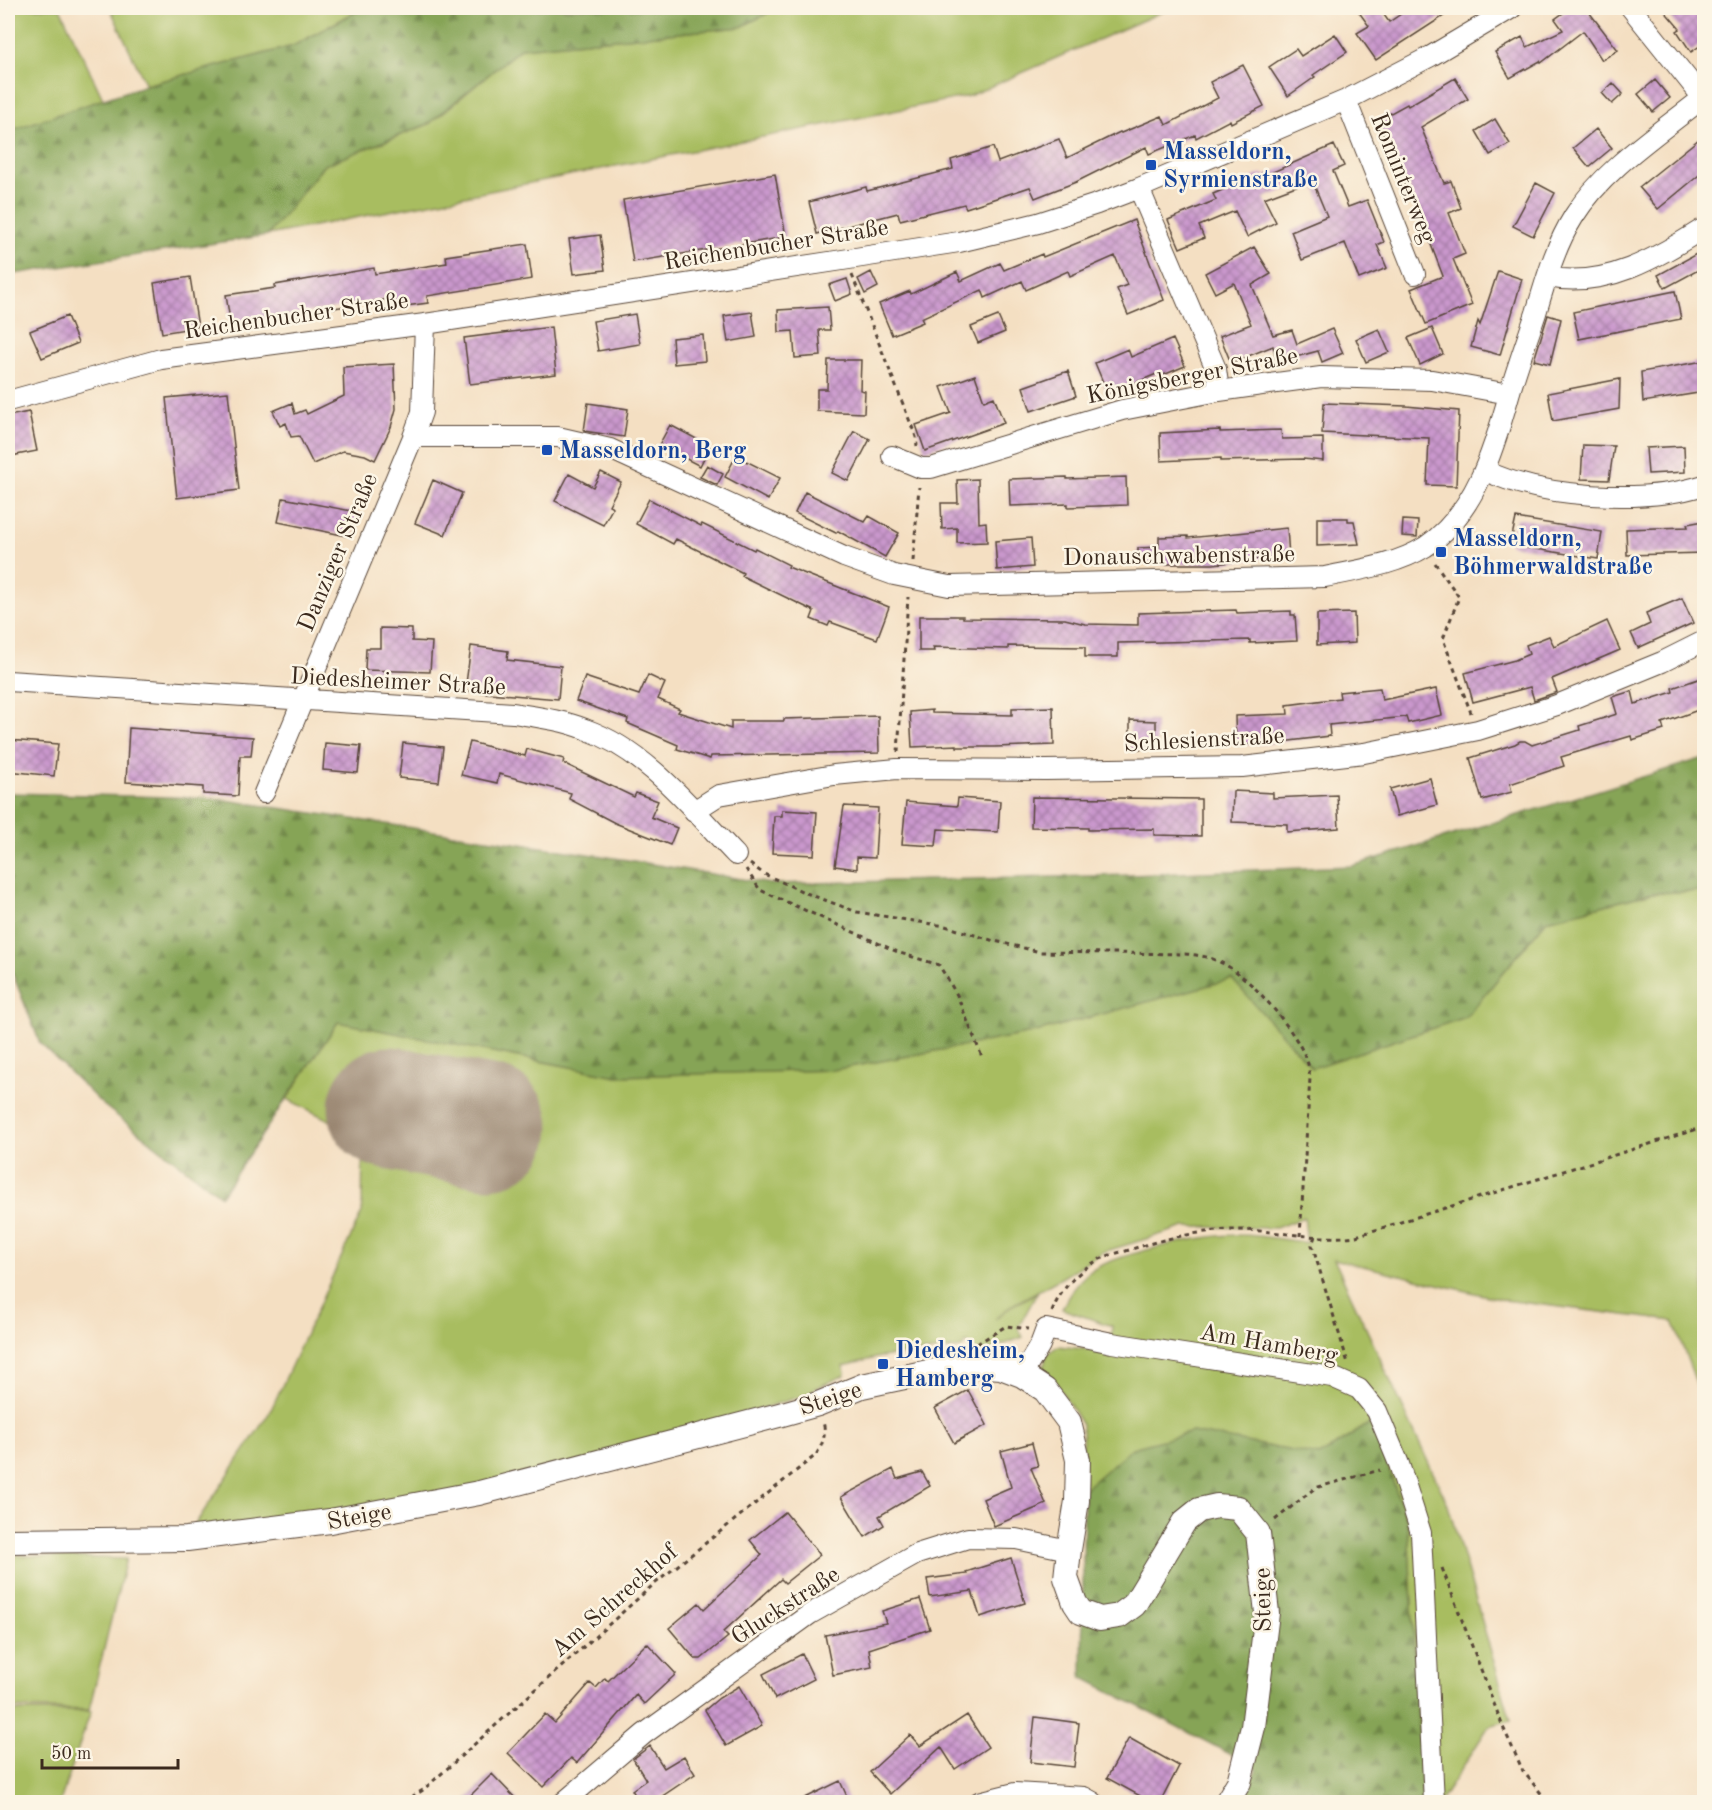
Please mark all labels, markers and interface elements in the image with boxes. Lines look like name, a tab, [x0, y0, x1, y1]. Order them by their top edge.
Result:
street label: Rominterweg	[1365, 110, 1439, 247]
place label: Masseldorn, Syrmienstraße	[1163, 141, 1318, 193]
marker: Masseldorn, Syrmienstraße	[1144, 158, 1158, 172]
street label: Reichenbucher Straße	[662, 216, 890, 276]
street label: Reichenbucher Straße	[182, 289, 410, 345]
street label: Königsberger Straße	[1084, 345, 1300, 409]
place label: Masseldorn, Berg	[559, 440, 747, 464]
marker: Masseldorn, Berg	[540, 443, 554, 457]
street label: Danziger Straße	[295, 470, 383, 636]
place label: Masseldorn, Böhmerwaldstraße	[1453, 528, 1653, 580]
street label: Donauschwabenstraße	[1063, 543, 1295, 571]
marker: Masseldorn, Böhmerwaldstraße	[1434, 545, 1448, 559]
street label: Diedesheimer Straße	[289, 665, 506, 701]
street label: Schlesienstraße	[1123, 725, 1285, 757]
street label: Am Hamberg	[1198, 1321, 1340, 1369]
place label: Diedesheim, Hamberg	[895, 1340, 1025, 1392]
marker: Diedesheim, Hamberg	[876, 1357, 890, 1371]
street label: Steige	[796, 1378, 865, 1421]
street label: Steige	[325, 1501, 393, 1535]
street label: Am Schreckhof	[547, 1540, 684, 1663]
street label: Gluckstraße	[728, 1563, 844, 1650]
street label: Steige	[1251, 1567, 1277, 1633]
scale bar	[42, 1732, 178, 1770]
text: 50 m	[51, 1745, 91, 1763]

